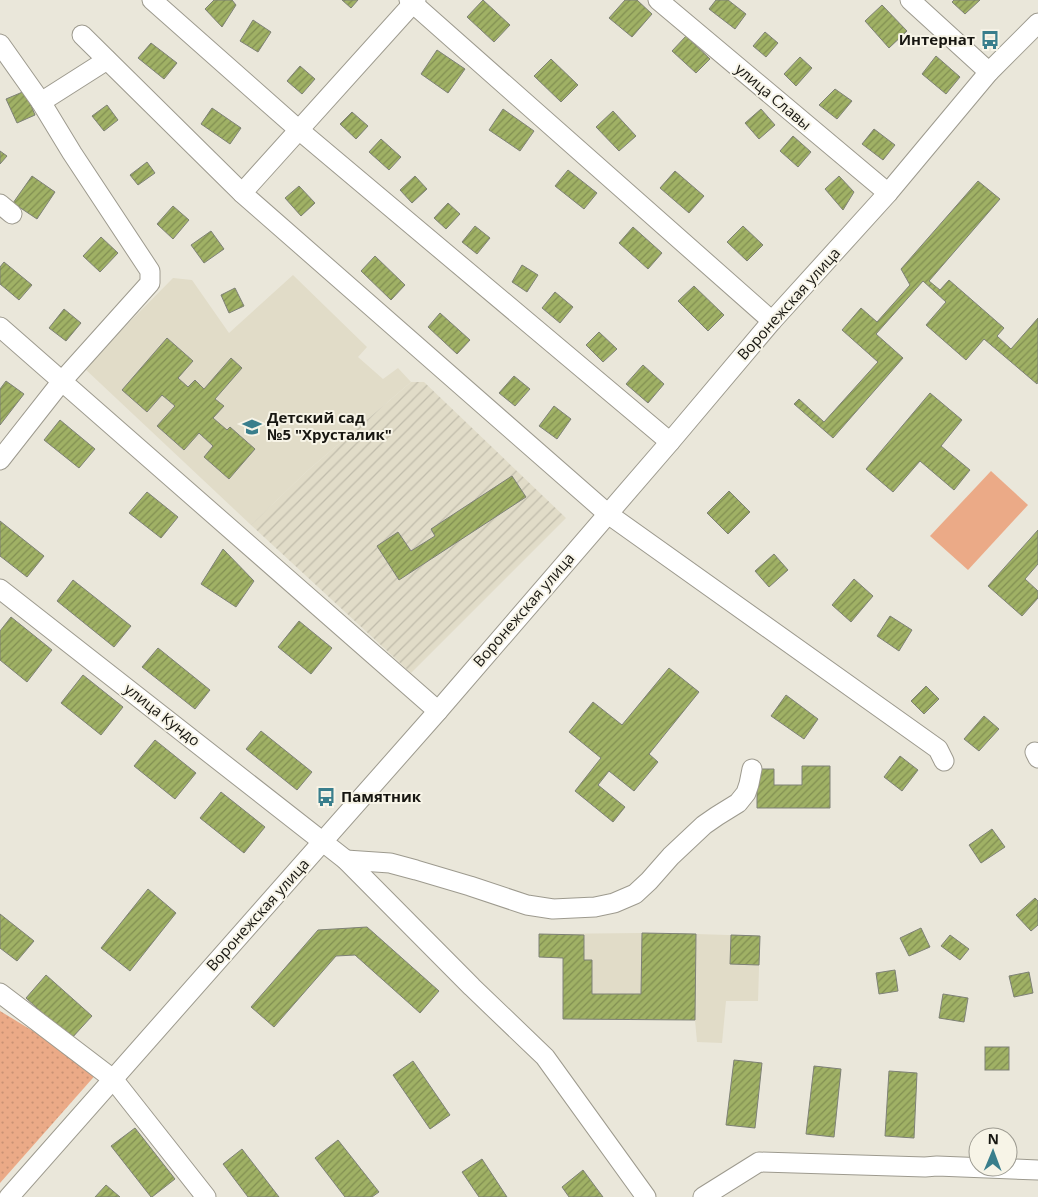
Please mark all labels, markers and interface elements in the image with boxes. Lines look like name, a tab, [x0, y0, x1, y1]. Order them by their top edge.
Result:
place label: Интернат	[899, 29, 975, 49]
bus stop icon: Интернат	[979, 29, 1001, 51]
street label: улица Славы	[731, 58, 816, 134]
street label: Воронежская улица	[732, 243, 844, 364]
place label: Детский сад №5 "Хрусталик"	[267, 407, 392, 444]
school or university icon: Детский сад №5 "Хрусталик"	[241, 416, 263, 438]
street label: Воронежская улица	[468, 548, 578, 671]
street label: улица Кундо	[121, 678, 205, 750]
bus stop icon: Памятник	[315, 786, 337, 808]
place label: Памятник	[341, 786, 422, 806]
street label: Воронежская улица	[201, 854, 313, 975]
north arrow	[968, 1127, 1018, 1177]
text: N	[987, 1129, 999, 1148]

